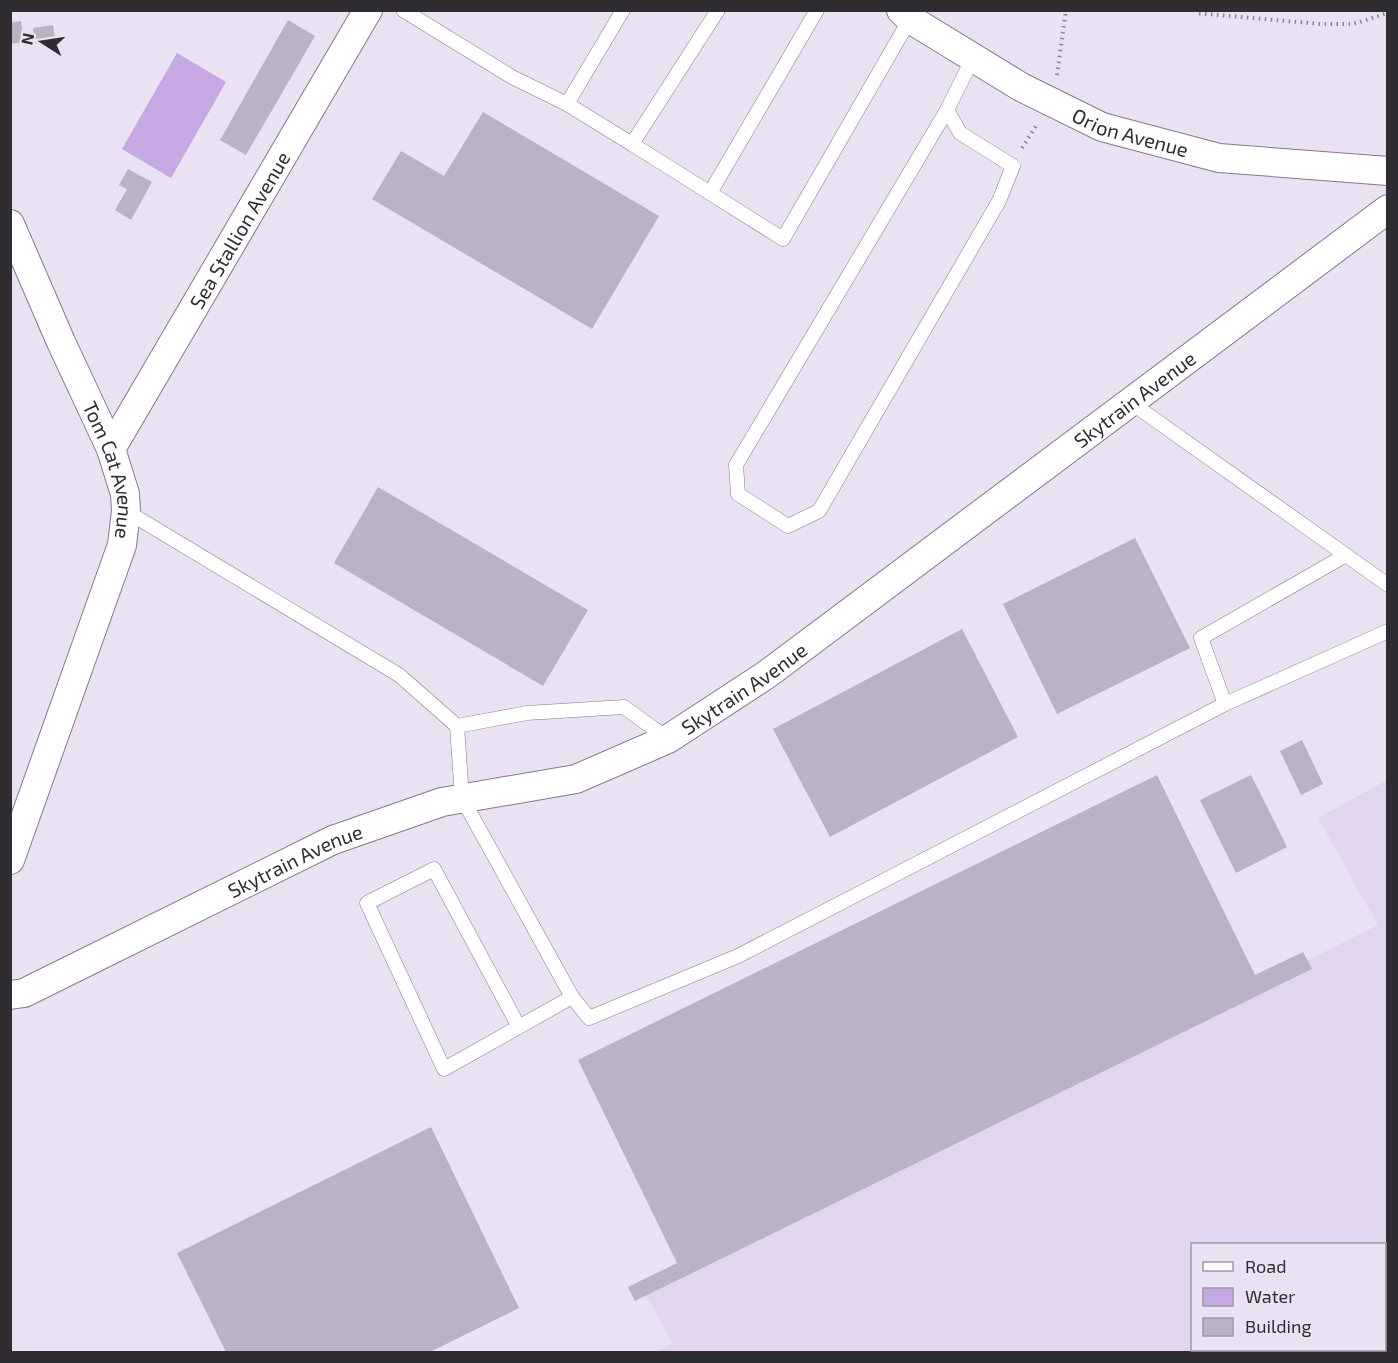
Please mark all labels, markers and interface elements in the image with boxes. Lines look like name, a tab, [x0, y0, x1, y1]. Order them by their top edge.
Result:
north arrow	[12, 12, 72, 72]
text: N	[16, 31, 37, 46]
street label: Orion Avenue	[1068, 102, 1191, 161]
street label: Sea Stallion Avenue	[184, 147, 295, 313]
street label: Skytrain Avenue	[1069, 346, 1200, 452]
street label: Tom Cat Avenue	[78, 397, 139, 540]
street label: Skytrain Avenue	[677, 637, 811, 739]
street label: Skytrain Avenue	[224, 819, 365, 902]
legend	[1191, 1243, 1386, 1351]
text: Road	[1245, 1255, 1286, 1277]
text: Water	[1245, 1285, 1295, 1307]
text: Building	[1245, 1315, 1312, 1337]

